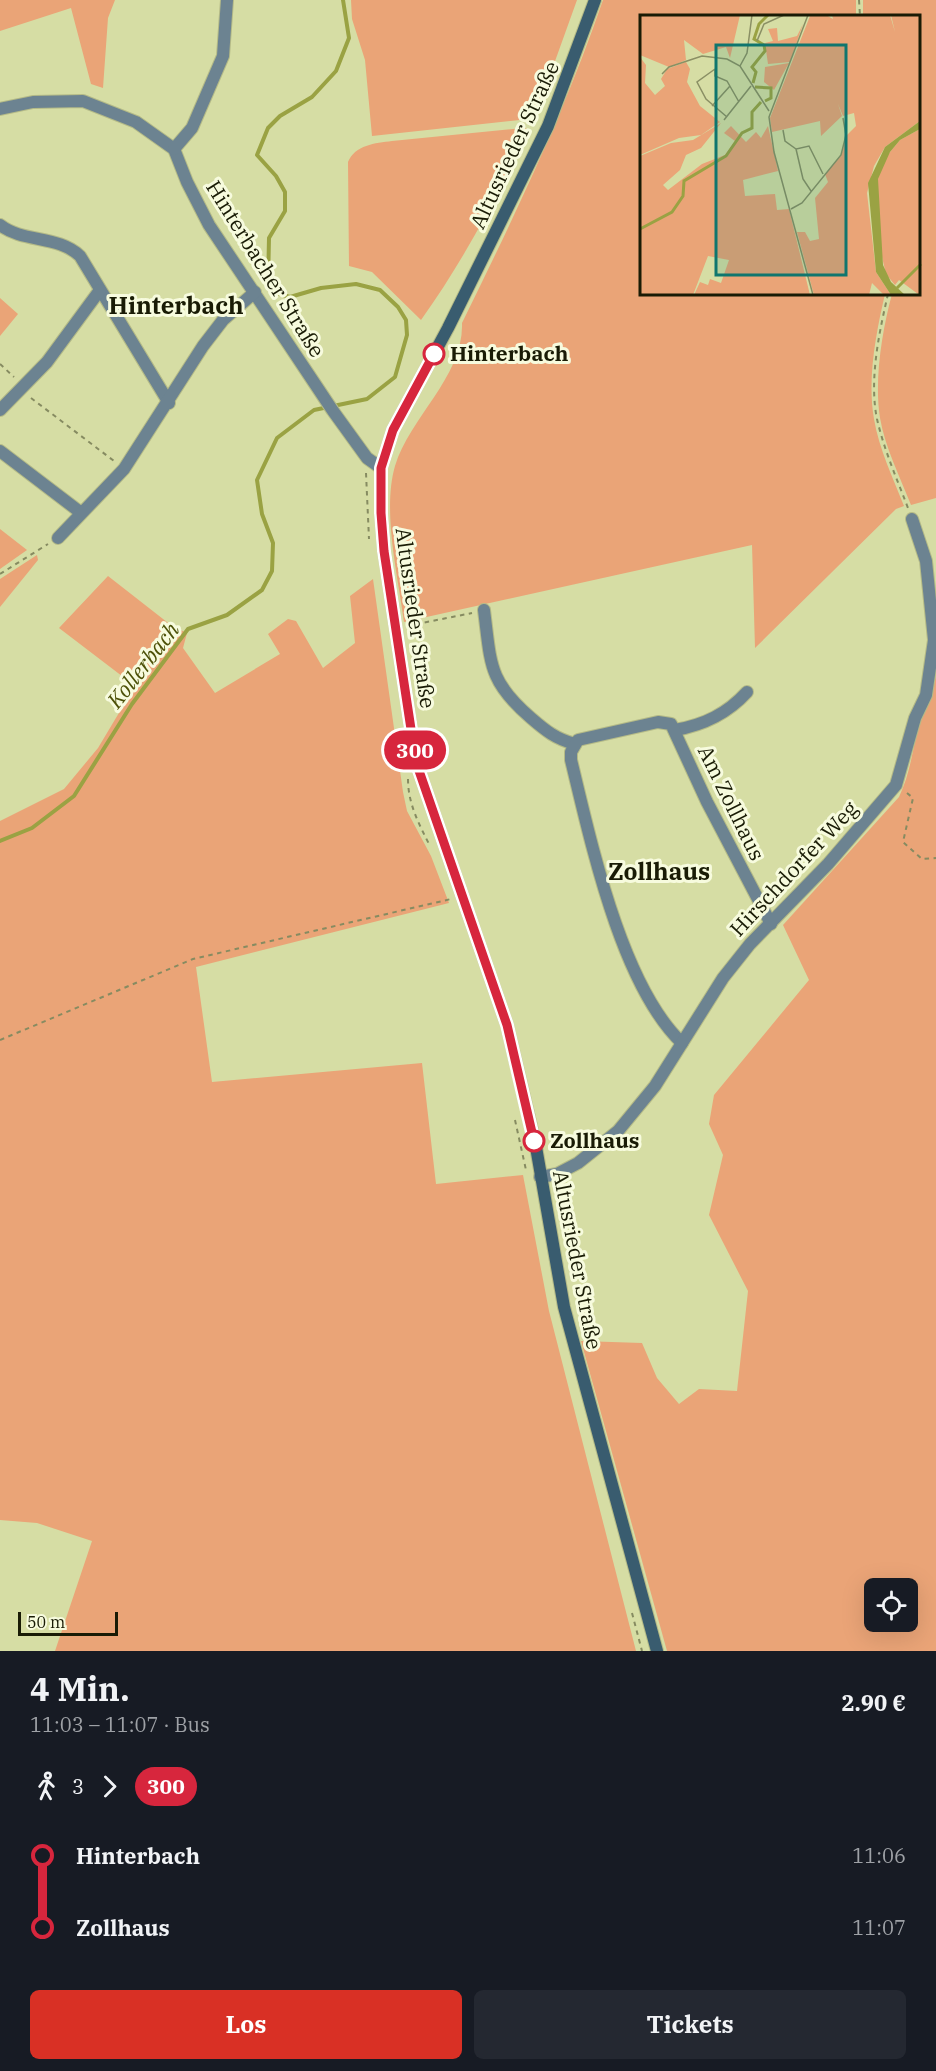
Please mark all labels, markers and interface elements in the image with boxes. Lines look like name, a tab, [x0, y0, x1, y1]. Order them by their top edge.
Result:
inset map	[640, 15, 921, 296]
street label: Altusrieder Straße	[463, 56, 565, 233]
street label: Hinterbacher Straße	[200, 175, 332, 362]
district label: Hinterbach	[108, 289, 244, 321]
place label: Hinterbach	[450, 339, 569, 367]
marker: Hinterbach	[423, 343, 445, 365]
street label: Altusrieder Straße	[389, 526, 443, 710]
water label: Kollerbach	[99, 616, 185, 714]
line badge: 300	[380, 730, 450, 770]
text: 300	[396, 736, 434, 764]
street label: Am Zollhaus	[692, 740, 772, 865]
street label: Hirschdorfer Weg	[723, 794, 864, 942]
district label: Zollhaus	[608, 855, 710, 887]
place label: Zollhaus	[550, 1126, 639, 1154]
marker: Zollhaus	[523, 1130, 545, 1152]
street label: Altusrieder Straße	[547, 1168, 609, 1352]
map controls	[864, 1578, 918, 1632]
button: locate	[864, 1578, 918, 1632]
scale bar	[18, 1609, 118, 1636]
text: 50 m	[27, 1612, 65, 1632]
text: 4 Min.	[30, 1667, 130, 1710]
text: 2.90 €	[841, 1688, 906, 1717]
text: 11:03 – 11:07 · Bus	[30, 1711, 210, 1738]
icon: walk	[30, 1770, 63, 1803]
icon: forward	[93, 1770, 126, 1803]
text: 300	[147, 1772, 185, 1800]
text: 3	[72, 1773, 84, 1800]
text: Hinterbach	[76, 1841, 200, 1870]
text: 11:06	[852, 1842, 906, 1869]
text: Zollhaus	[76, 1913, 170, 1942]
text: 11:07	[852, 1914, 906, 1941]
button: Los	[30, 1990, 462, 2059]
button: Tickets	[474, 1990, 906, 2059]

